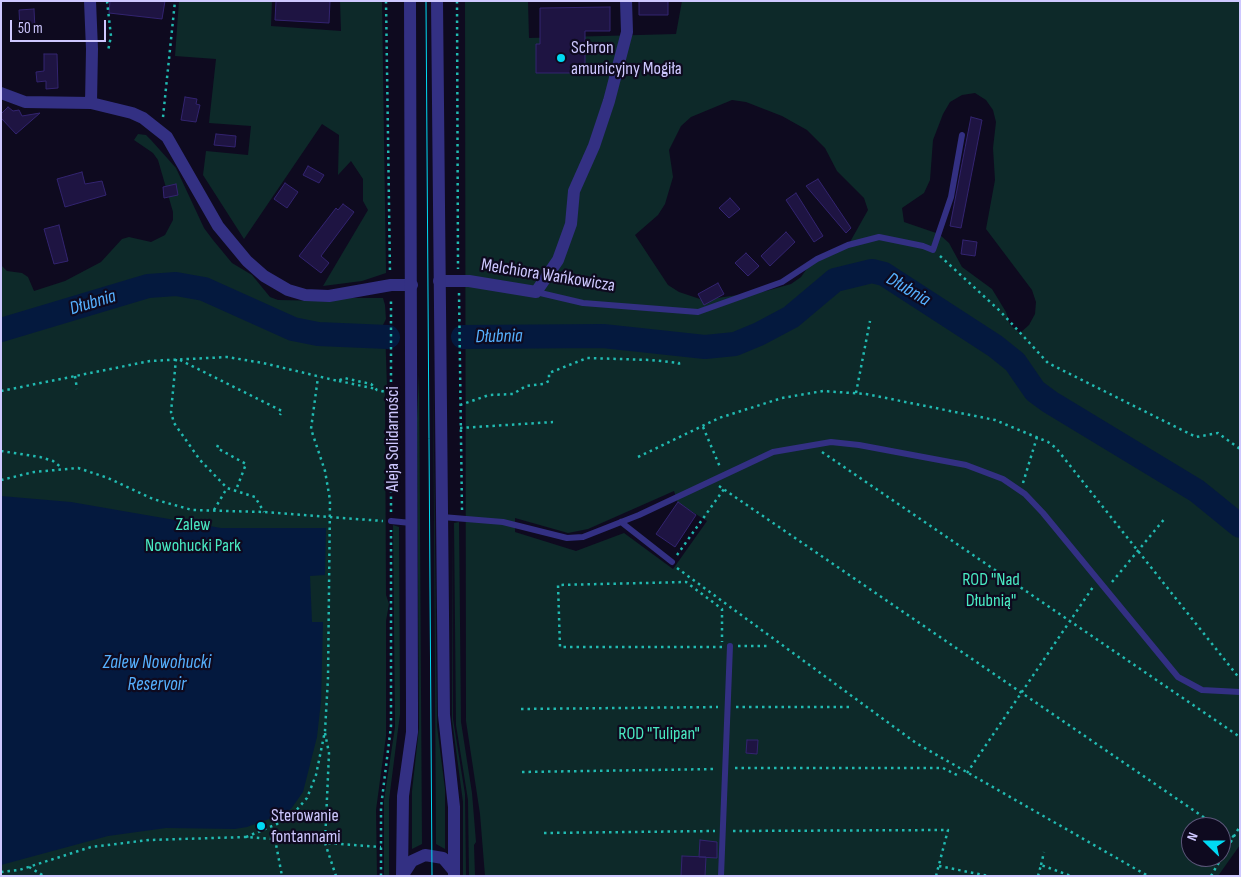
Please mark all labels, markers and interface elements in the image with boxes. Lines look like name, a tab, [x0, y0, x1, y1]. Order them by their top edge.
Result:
scale bar	[12, 10, 109, 42]
text: 50 m	[18, 19, 43, 38]
place label: Schron amunicyjny Mogiła	[571, 37, 682, 80]
marker: Schron amunicyjny Mogiła	[555, 52, 567, 64]
street label: Melchiora Wańkowicza	[479, 255, 617, 297]
water label: Dłubnia	[882, 268, 934, 312]
water label: Dłubnia	[67, 285, 119, 321]
water label: Dłubnia	[475, 325, 523, 349]
street label: Aleja Solidarności	[382, 386, 404, 492]
park label: Zalew Nowohucki Park	[145, 514, 241, 556]
park label: ROD "Nad Dłubnią"	[962, 569, 1020, 612]
water label: Zalew Nowohucki Reservoir	[103, 652, 211, 696]
park label: ROD "Tulipan"	[618, 723, 700, 745]
place label: Sterowanie fontannami	[271, 805, 341, 848]
north arrow	[1181, 817, 1231, 867]
marker: Sterowanie fontannami	[255, 820, 267, 832]
text: N	[1183, 830, 1202, 843]

